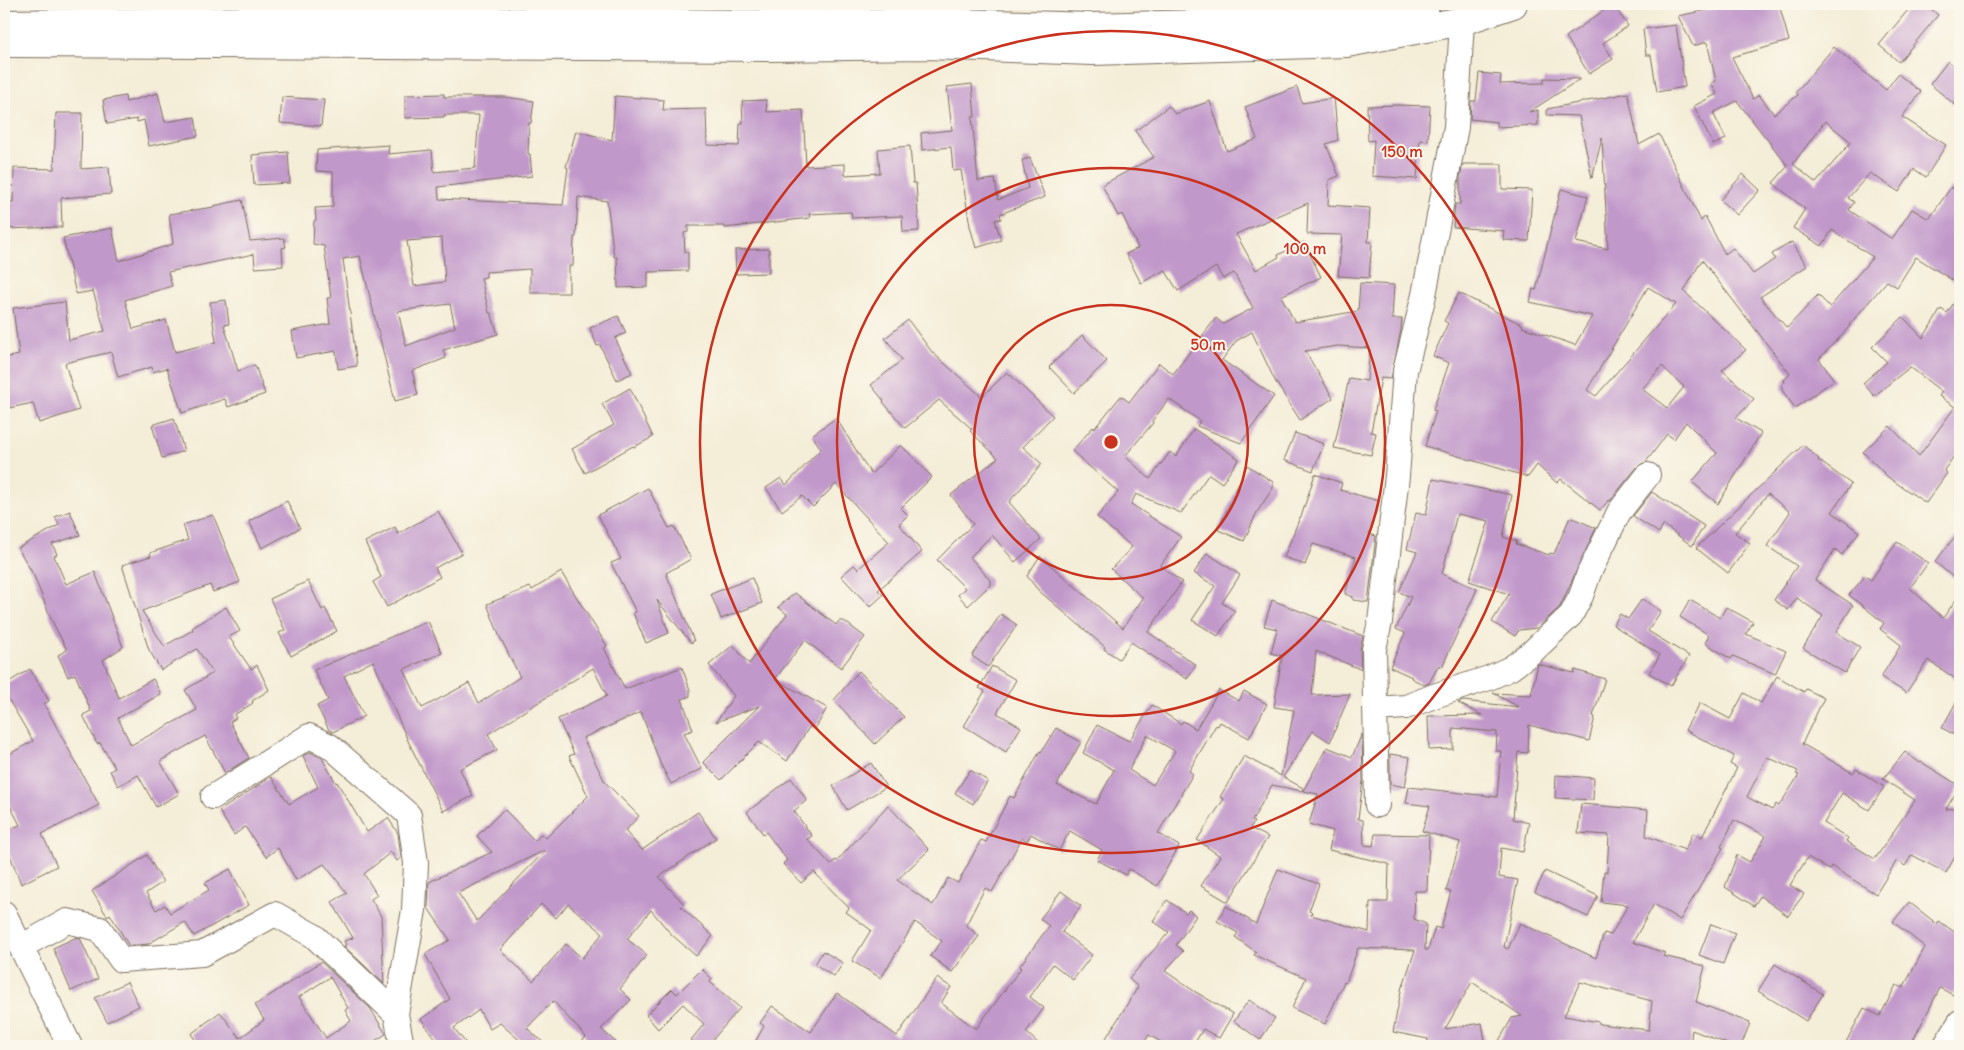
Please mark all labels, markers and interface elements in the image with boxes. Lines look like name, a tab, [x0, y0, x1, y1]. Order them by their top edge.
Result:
text: 150 m	[1381, 142, 1423, 161]
text: 100 m	[1284, 239, 1326, 258]
text: 50 m	[1190, 335, 1226, 354]
centre of rings	[1102, 433, 1120, 451]

